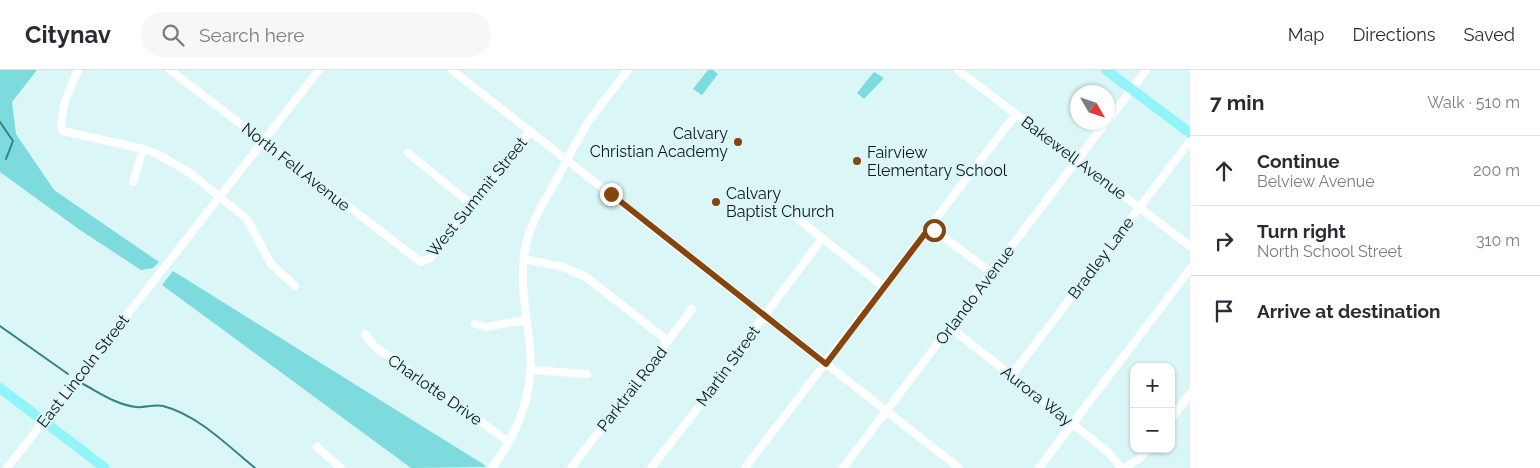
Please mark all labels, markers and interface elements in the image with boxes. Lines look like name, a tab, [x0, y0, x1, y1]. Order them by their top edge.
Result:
search box	[141, 12, 491, 57]
text: Citynav	[25, 20, 111, 49]
icon: search	[159, 21, 187, 49]
text: Search here	[199, 24, 304, 46]
text: Map	[1288, 24, 1324, 45]
text: Directions	[1352, 24, 1436, 45]
text: Saved	[1464, 24, 1515, 45]
north arrow	[1070, 85, 1115, 130]
text: 7 min	[1210, 90, 1264, 115]
text: Walk · 510 m	[1427, 93, 1520, 112]
street label: Bakewell Avenue	[1018, 112, 1130, 204]
street label: North Fell Avenue	[238, 119, 354, 215]
place label: Calvary Christian Academy	[590, 124, 728, 161]
street label: West Summit Street	[423, 133, 531, 261]
marker: Calvary Christian Academy	[732, 136, 744, 148]
place label: Fairview Elementary School	[867, 143, 1008, 180]
text: Continue	[1257, 150, 1340, 172]
marker: Fairview Elementary School	[851, 155, 863, 167]
icon: ahead	[1210, 157, 1238, 185]
text: 200 m	[1473, 161, 1520, 180]
text: Belview Avenue	[1257, 172, 1375, 191]
route end	[600, 183, 623, 206]
place label: Calvary Baptist Church	[726, 184, 834, 221]
marker: Calvary Baptist Church	[710, 196, 722, 208]
street label: Bradley Lane	[1064, 213, 1138, 303]
route start	[923, 219, 946, 242]
text: Turn right	[1257, 220, 1346, 242]
icon: right	[1210, 227, 1238, 255]
text: 310 m	[1476, 231, 1520, 250]
street label: Orlando Avenue	[932, 242, 1018, 348]
text: North School Street	[1257, 242, 1402, 261]
icon: arrive	[1210, 297, 1238, 325]
text: Arrive at destination	[1257, 300, 1441, 322]
street label: East Lincoln Street	[33, 310, 133, 431]
street label: Martin Street	[692, 322, 764, 410]
street label: Parktrail Road	[593, 343, 671, 435]
street label: Charlotte Drive	[384, 350, 486, 430]
street label: Aurora Way	[997, 362, 1077, 430]
map controls	[1130, 363, 1175, 453]
button: +	[1130, 363, 1175, 408]
button: −	[1130, 408, 1175, 453]

